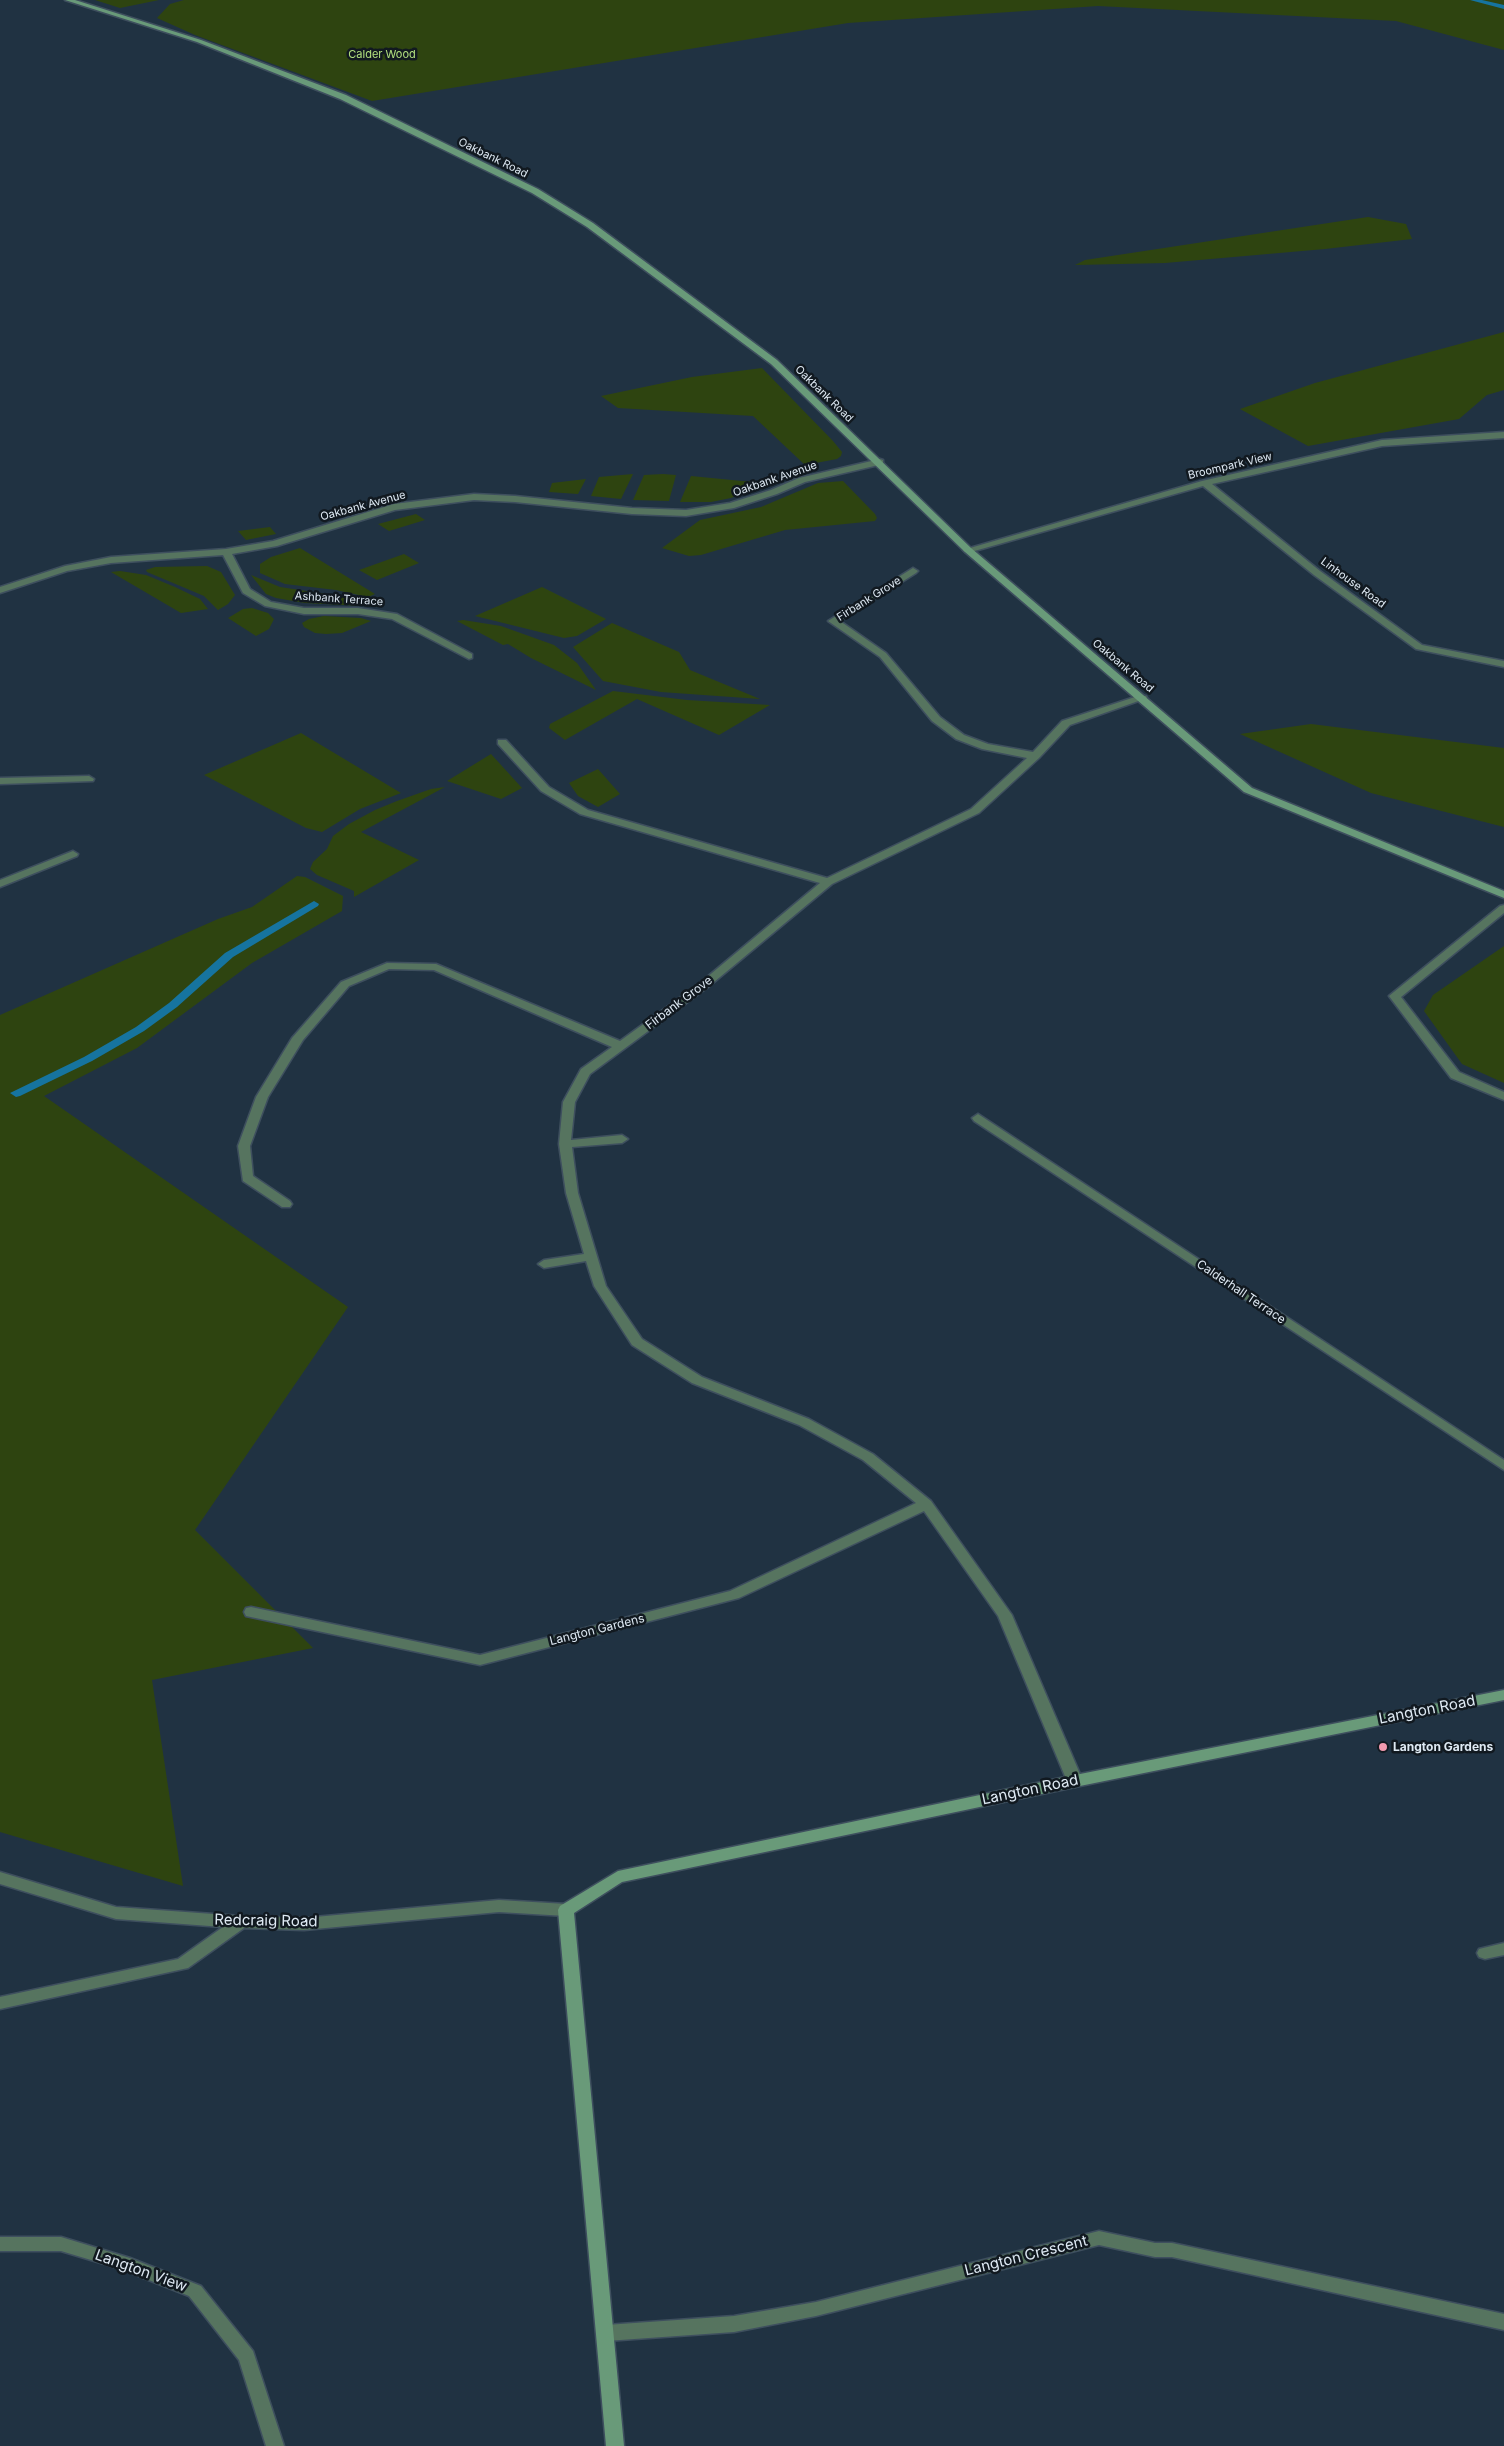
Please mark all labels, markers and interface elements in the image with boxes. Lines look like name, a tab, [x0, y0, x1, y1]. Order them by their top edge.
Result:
park label: Calder Wood	[348, 48, 416, 62]
street label: Oakbank Road	[456, 135, 530, 181]
street label: Oakbank Road	[792, 363, 856, 425]
street label: Broompark View	[1187, 450, 1273, 482]
street label: Oakbank Avenue	[731, 458, 819, 500]
street label: Oakbank Avenue	[319, 488, 407, 524]
street label: Linhouse Road	[1318, 555, 1388, 611]
street label: Firbank Grove	[835, 574, 903, 624]
street label: Ashbank Terrace	[294, 589, 384, 609]
street label: Oakbank Road	[1090, 637, 1156, 695]
street label: Firbank Grove	[643, 973, 715, 1033]
street label: Calderhall Terrace	[1194, 1257, 1288, 1327]
street label: Langton Gardens	[548, 1611, 646, 1649]
street label: Langton Road	[1377, 1692, 1477, 1728]
place label: Langton Gardens	[1393, 1740, 1493, 1754]
marker: Langton Gardens	[1377, 1741, 1389, 1753]
street label: Langton Road	[980, 1771, 1080, 1809]
street label: Redcraig Road	[214, 1911, 318, 1931]
street label: Langton Crescent	[963, 2232, 1089, 2280]
street label: Langton View	[93, 2246, 189, 2296]

